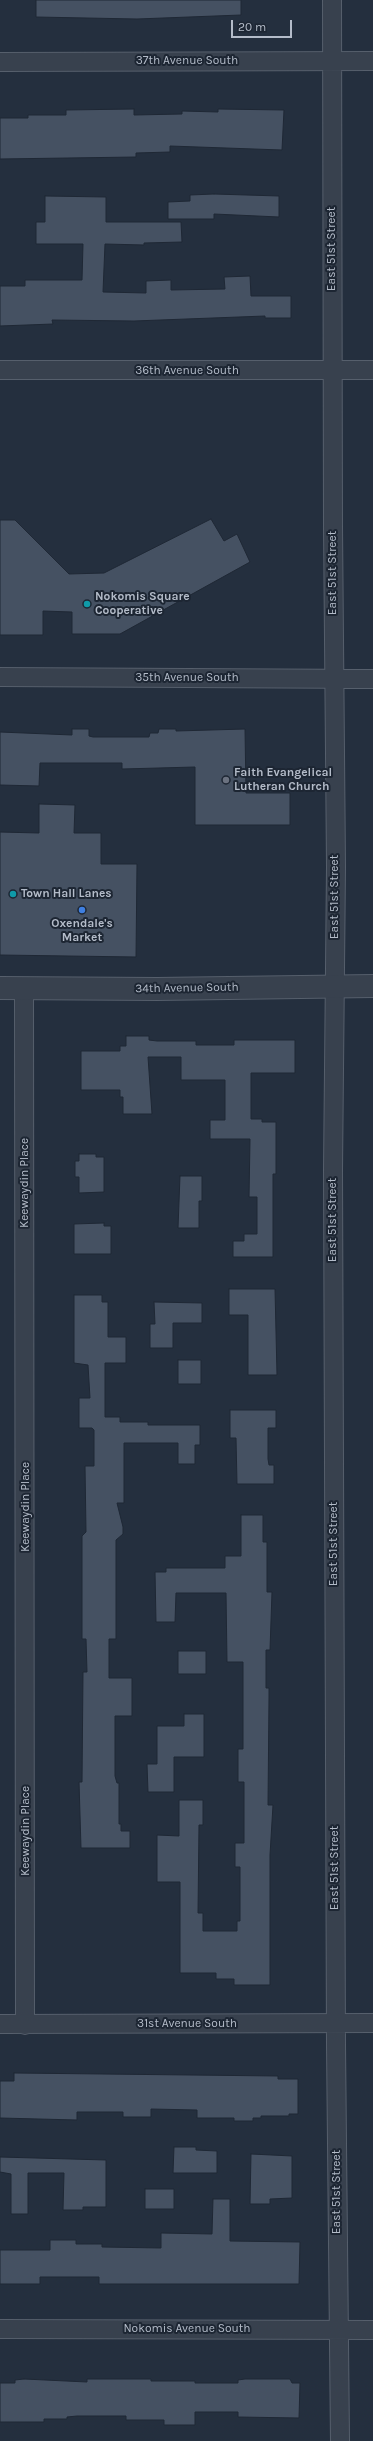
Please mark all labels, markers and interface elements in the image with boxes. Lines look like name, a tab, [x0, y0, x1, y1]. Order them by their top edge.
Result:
scale bar	[233, 12, 294, 38]
text: 20 m	[238, 20, 266, 34]
street label: 37th Avenue South	[136, 54, 238, 68]
street label: East 51st Street	[325, 207, 339, 291]
street label: 36th Avenue South	[135, 364, 239, 378]
street label: East 51st Street	[326, 531, 340, 615]
place label: Nokomis Square Cooperative	[95, 590, 190, 618]
marker: Nokomis Square Cooperative	[82, 599, 92, 609]
street label: 35th Avenue South	[135, 671, 239, 685]
place label: Faith Evangelical Lutheran Church	[234, 766, 332, 794]
marker: Faith Evangelical Lutheran Church	[221, 775, 231, 785]
street label: East 51st Street	[328, 855, 342, 939]
place label: Town Hall Lanes	[21, 887, 112, 901]
marker: Town Hall Lanes	[8, 889, 18, 899]
marker: Oxendale's Market	[77, 905, 87, 915]
place label: Oxendale's Market	[51, 917, 113, 945]
street label: 34th Avenue South	[135, 980, 239, 996]
street label: Keewaydin Place	[18, 1138, 32, 1228]
street label: East 51st Street	[326, 1178, 340, 1262]
street label: Keewaydin Place	[19, 1462, 33, 1552]
street label: East 51st Street	[327, 1502, 341, 1586]
street label: Keewaydin Place	[19, 1786, 33, 1876]
street label: East 51st Street	[328, 1826, 342, 1910]
street label: 31st Avenue South	[137, 2017, 237, 2031]
street label: East 51st Street	[330, 2150, 344, 2234]
street label: Nokomis Avenue South	[123, 2322, 251, 2336]

